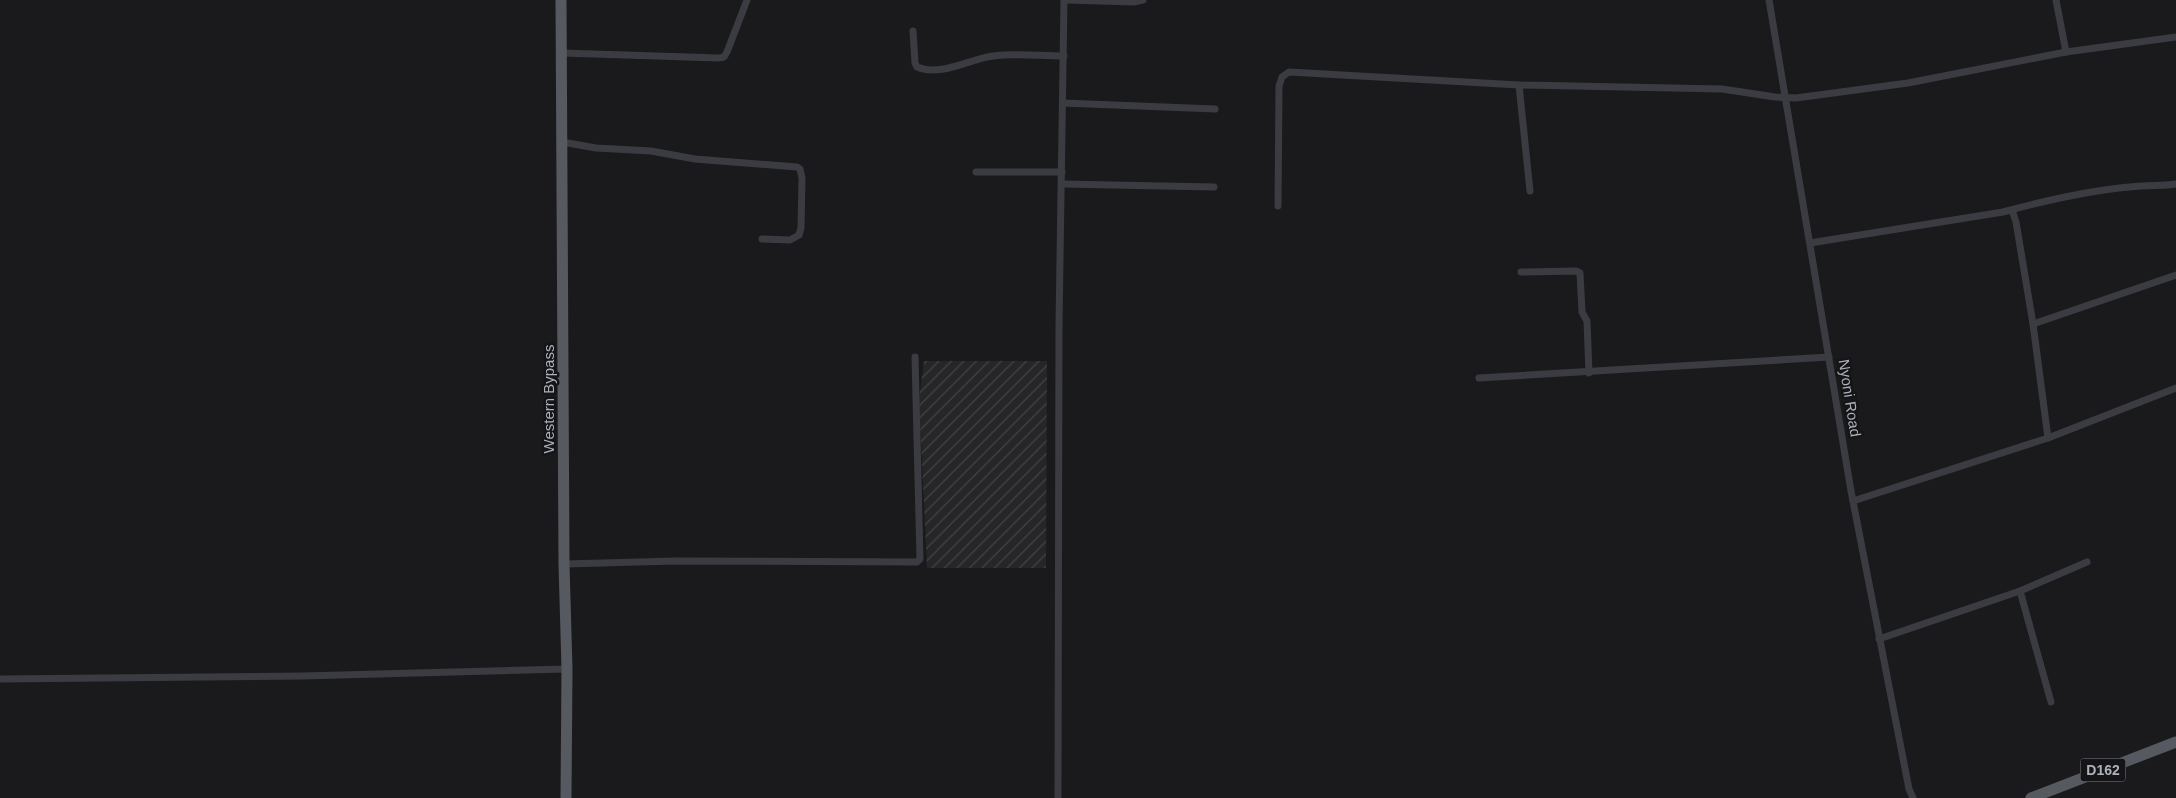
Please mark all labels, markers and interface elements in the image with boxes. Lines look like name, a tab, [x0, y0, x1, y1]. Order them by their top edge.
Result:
street label: Western Bypass	[540, 345, 557, 453]
street label: Nyoni Road	[1835, 358, 1865, 438]
road number: D162	[2080, 758, 2126, 782]

